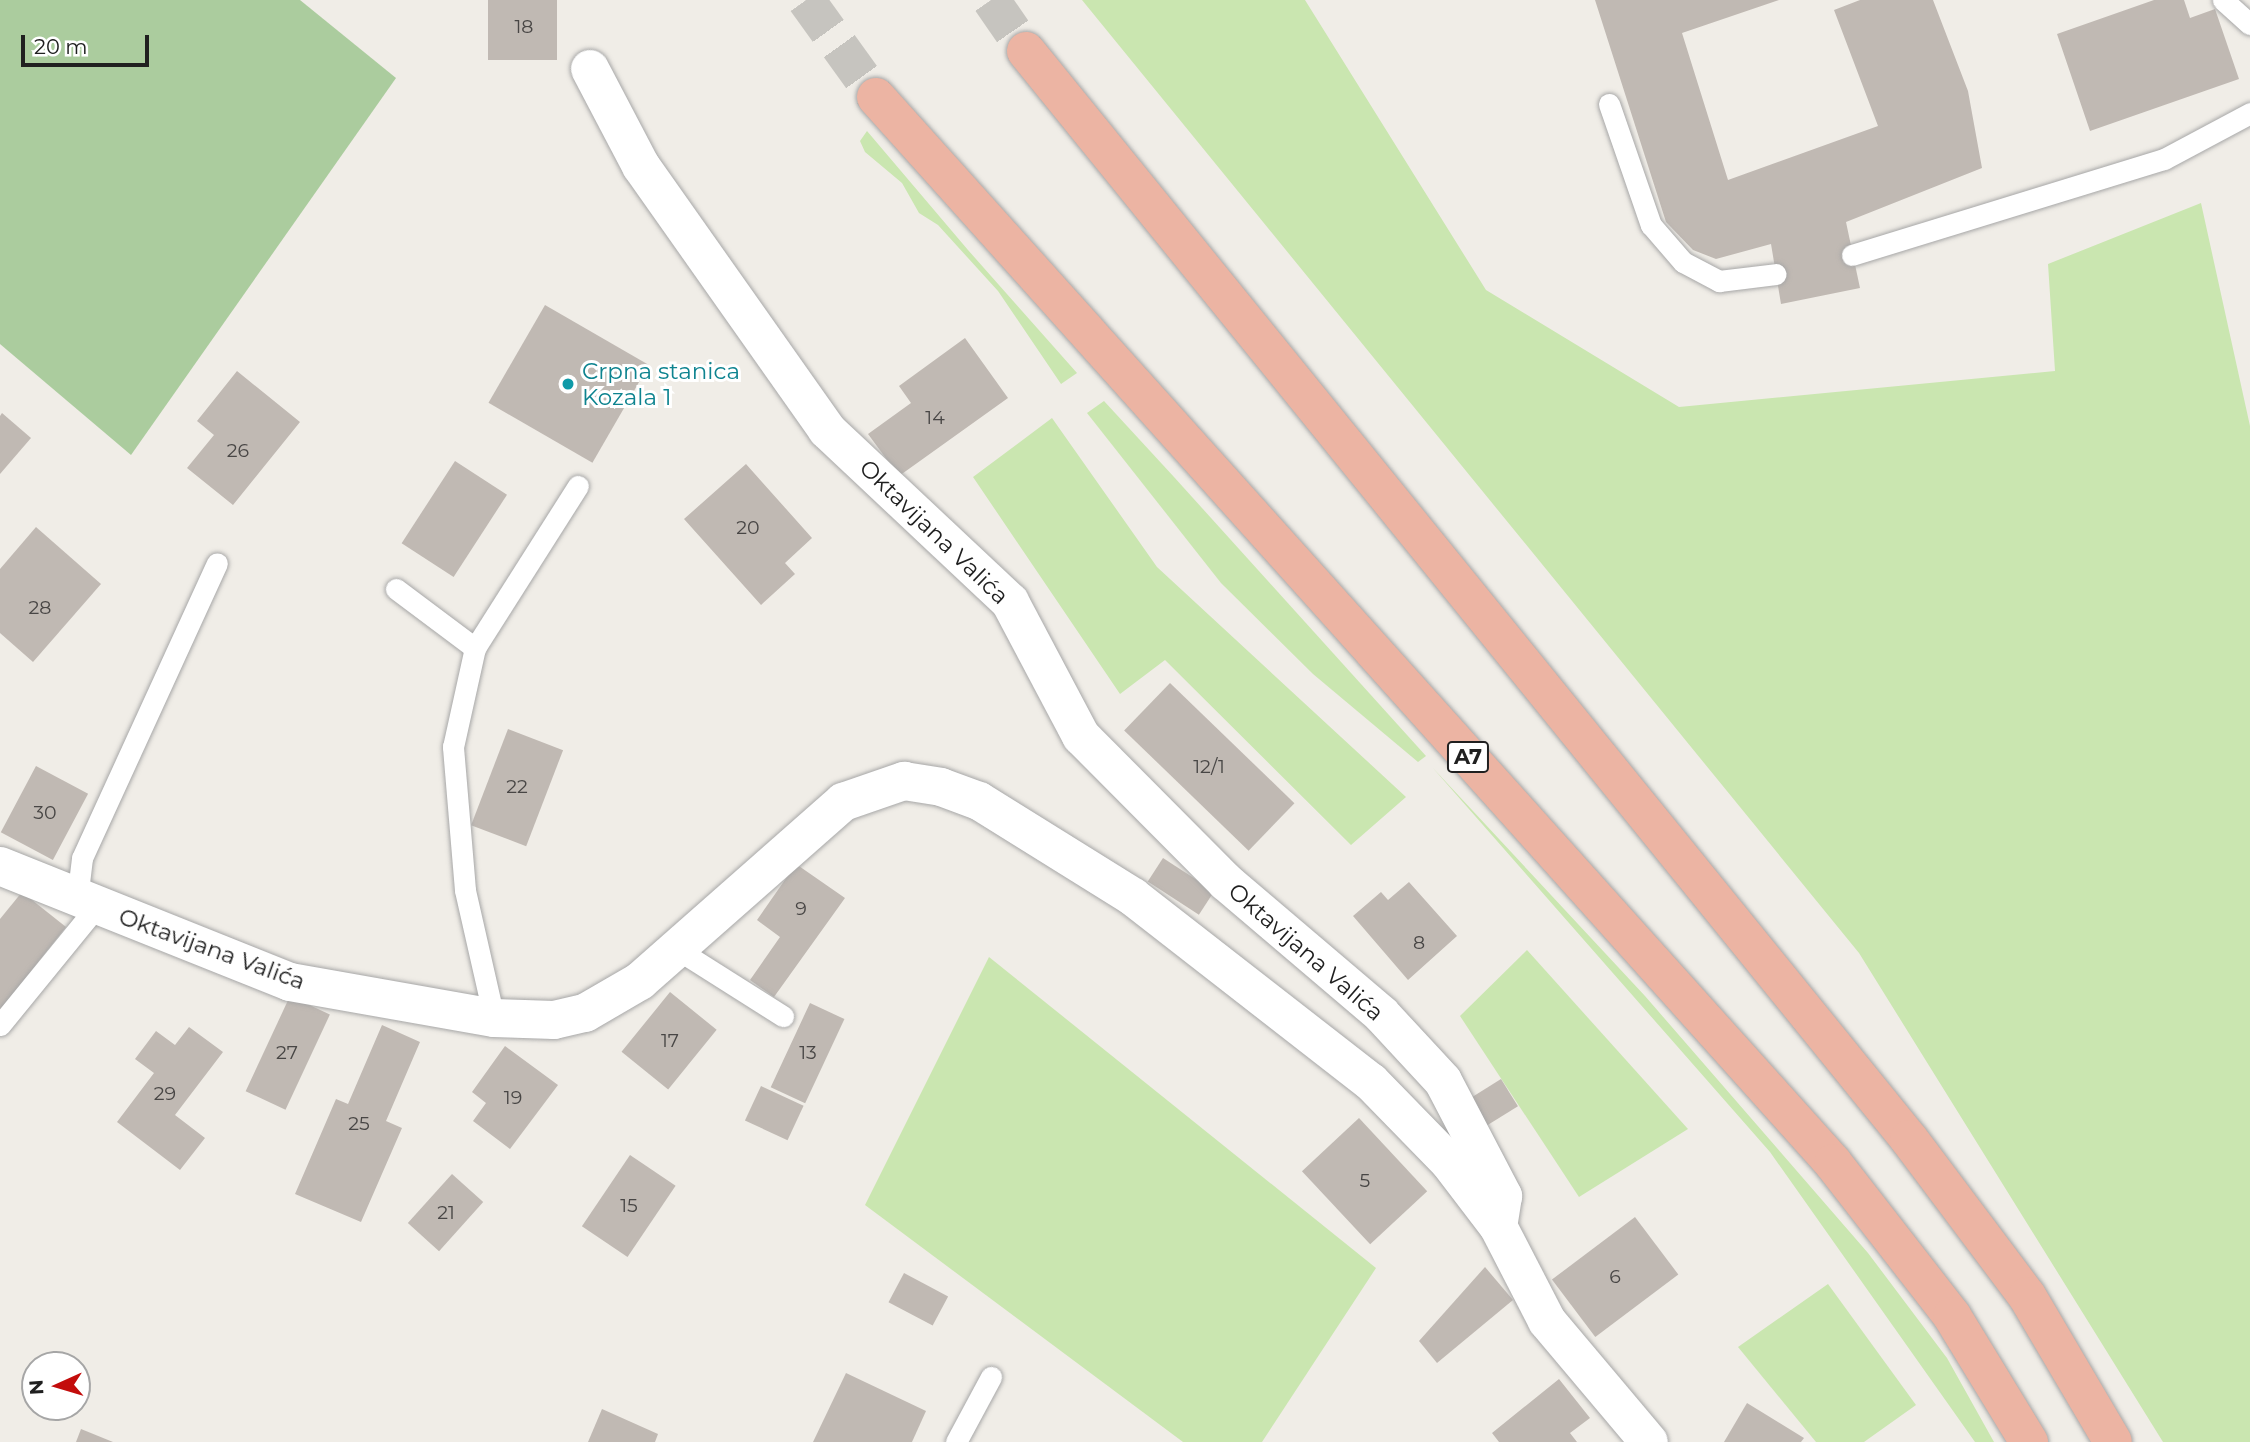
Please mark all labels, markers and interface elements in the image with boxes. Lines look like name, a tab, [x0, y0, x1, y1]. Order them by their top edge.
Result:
house number: 18	[515, 16, 533, 38]
scale bar	[24, 21, 152, 65]
text: 20 m	[34, 34, 88, 59]
place label: Crpna stanica Kozala 1	[582, 357, 740, 411]
marker: Crpna stanica Kozala 1	[560, 376, 576, 392]
house number: 14	[925, 407, 945, 429]
house number: 26	[227, 440, 249, 462]
street label: Oktavijana Valića	[854, 454, 1014, 610]
house number: 20	[736, 517, 760, 539]
house number: 28	[29, 597, 51, 619]
road number: A7	[1445, 740, 1491, 774]
house number: 12/1	[1193, 756, 1225, 778]
house number: 22	[506, 776, 528, 798]
house number: 30	[33, 802, 57, 824]
street label: Oktavijana Valića	[1223, 877, 1389, 1027]
house number: 9	[795, 898, 807, 920]
street label: Oktavijana Valića	[115, 902, 309, 996]
house number: 8	[1413, 932, 1425, 954]
house number: 17	[661, 1030, 679, 1052]
house number: 27	[276, 1042, 298, 1064]
house number: 13	[799, 1042, 817, 1064]
house number: 29	[154, 1083, 176, 1105]
house number: 19	[504, 1087, 522, 1109]
house number: 25	[348, 1113, 370, 1135]
house number: 5	[1360, 1170, 1370, 1192]
house number: 15	[620, 1195, 638, 1217]
house number: 21	[437, 1202, 455, 1224]
house number: 6	[1609, 1266, 1621, 1288]
north arrow	[21, 1351, 91, 1421]
text: N	[25, 1379, 49, 1396]

